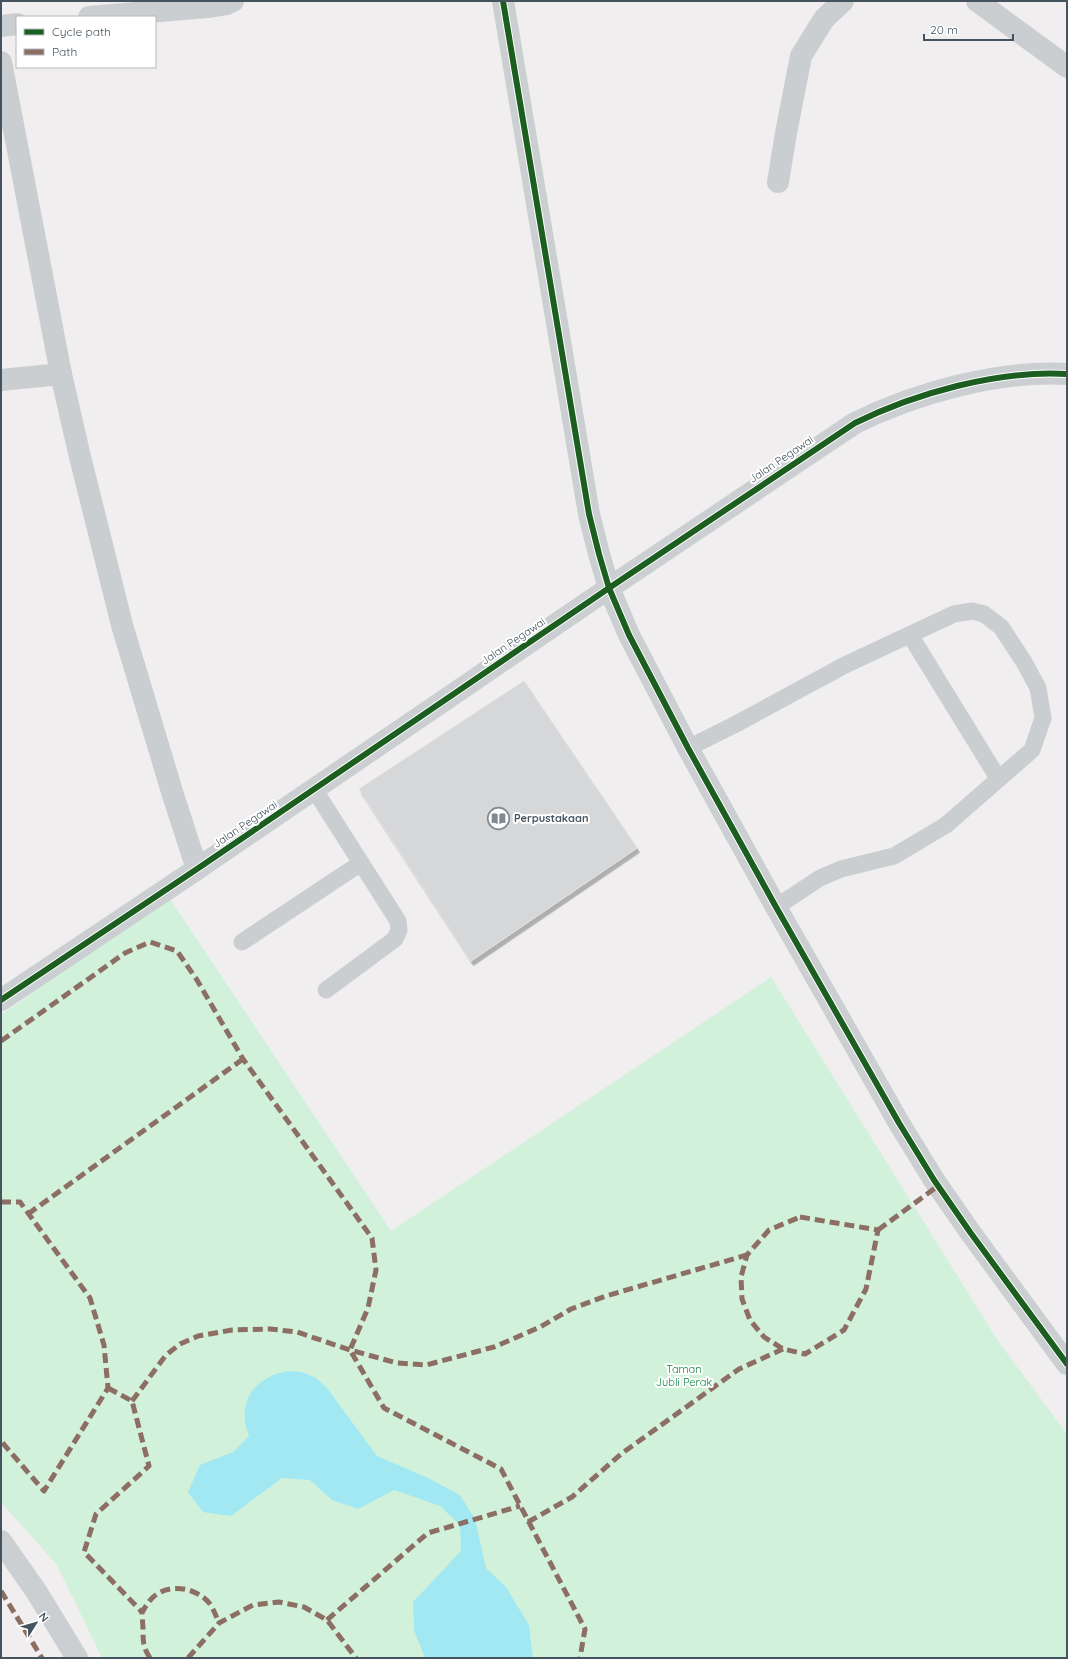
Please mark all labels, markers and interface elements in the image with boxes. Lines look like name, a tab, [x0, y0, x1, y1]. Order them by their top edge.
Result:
legend	[16, 16, 156, 68]
scale bar	[924, 16, 1013, 42]
text: 20 m	[930, 22, 958, 37]
text: Cycle path	[52, 24, 111, 39]
text: Path	[52, 44, 77, 59]
street label: Jalan Pegawai	[746, 432, 816, 486]
street label: Jalan Pegawai	[478, 614, 548, 668]
street label: Jalan Pegawai	[210, 797, 280, 851]
library icon: Perpustakaan	[485, 805, 511, 831]
place label: Perpustakaan	[514, 811, 589, 825]
park label: Taman Jubli Perak	[656, 1362, 712, 1389]
north arrow	[16, 1603, 56, 1643]
text: N	[36, 1610, 52, 1624]

